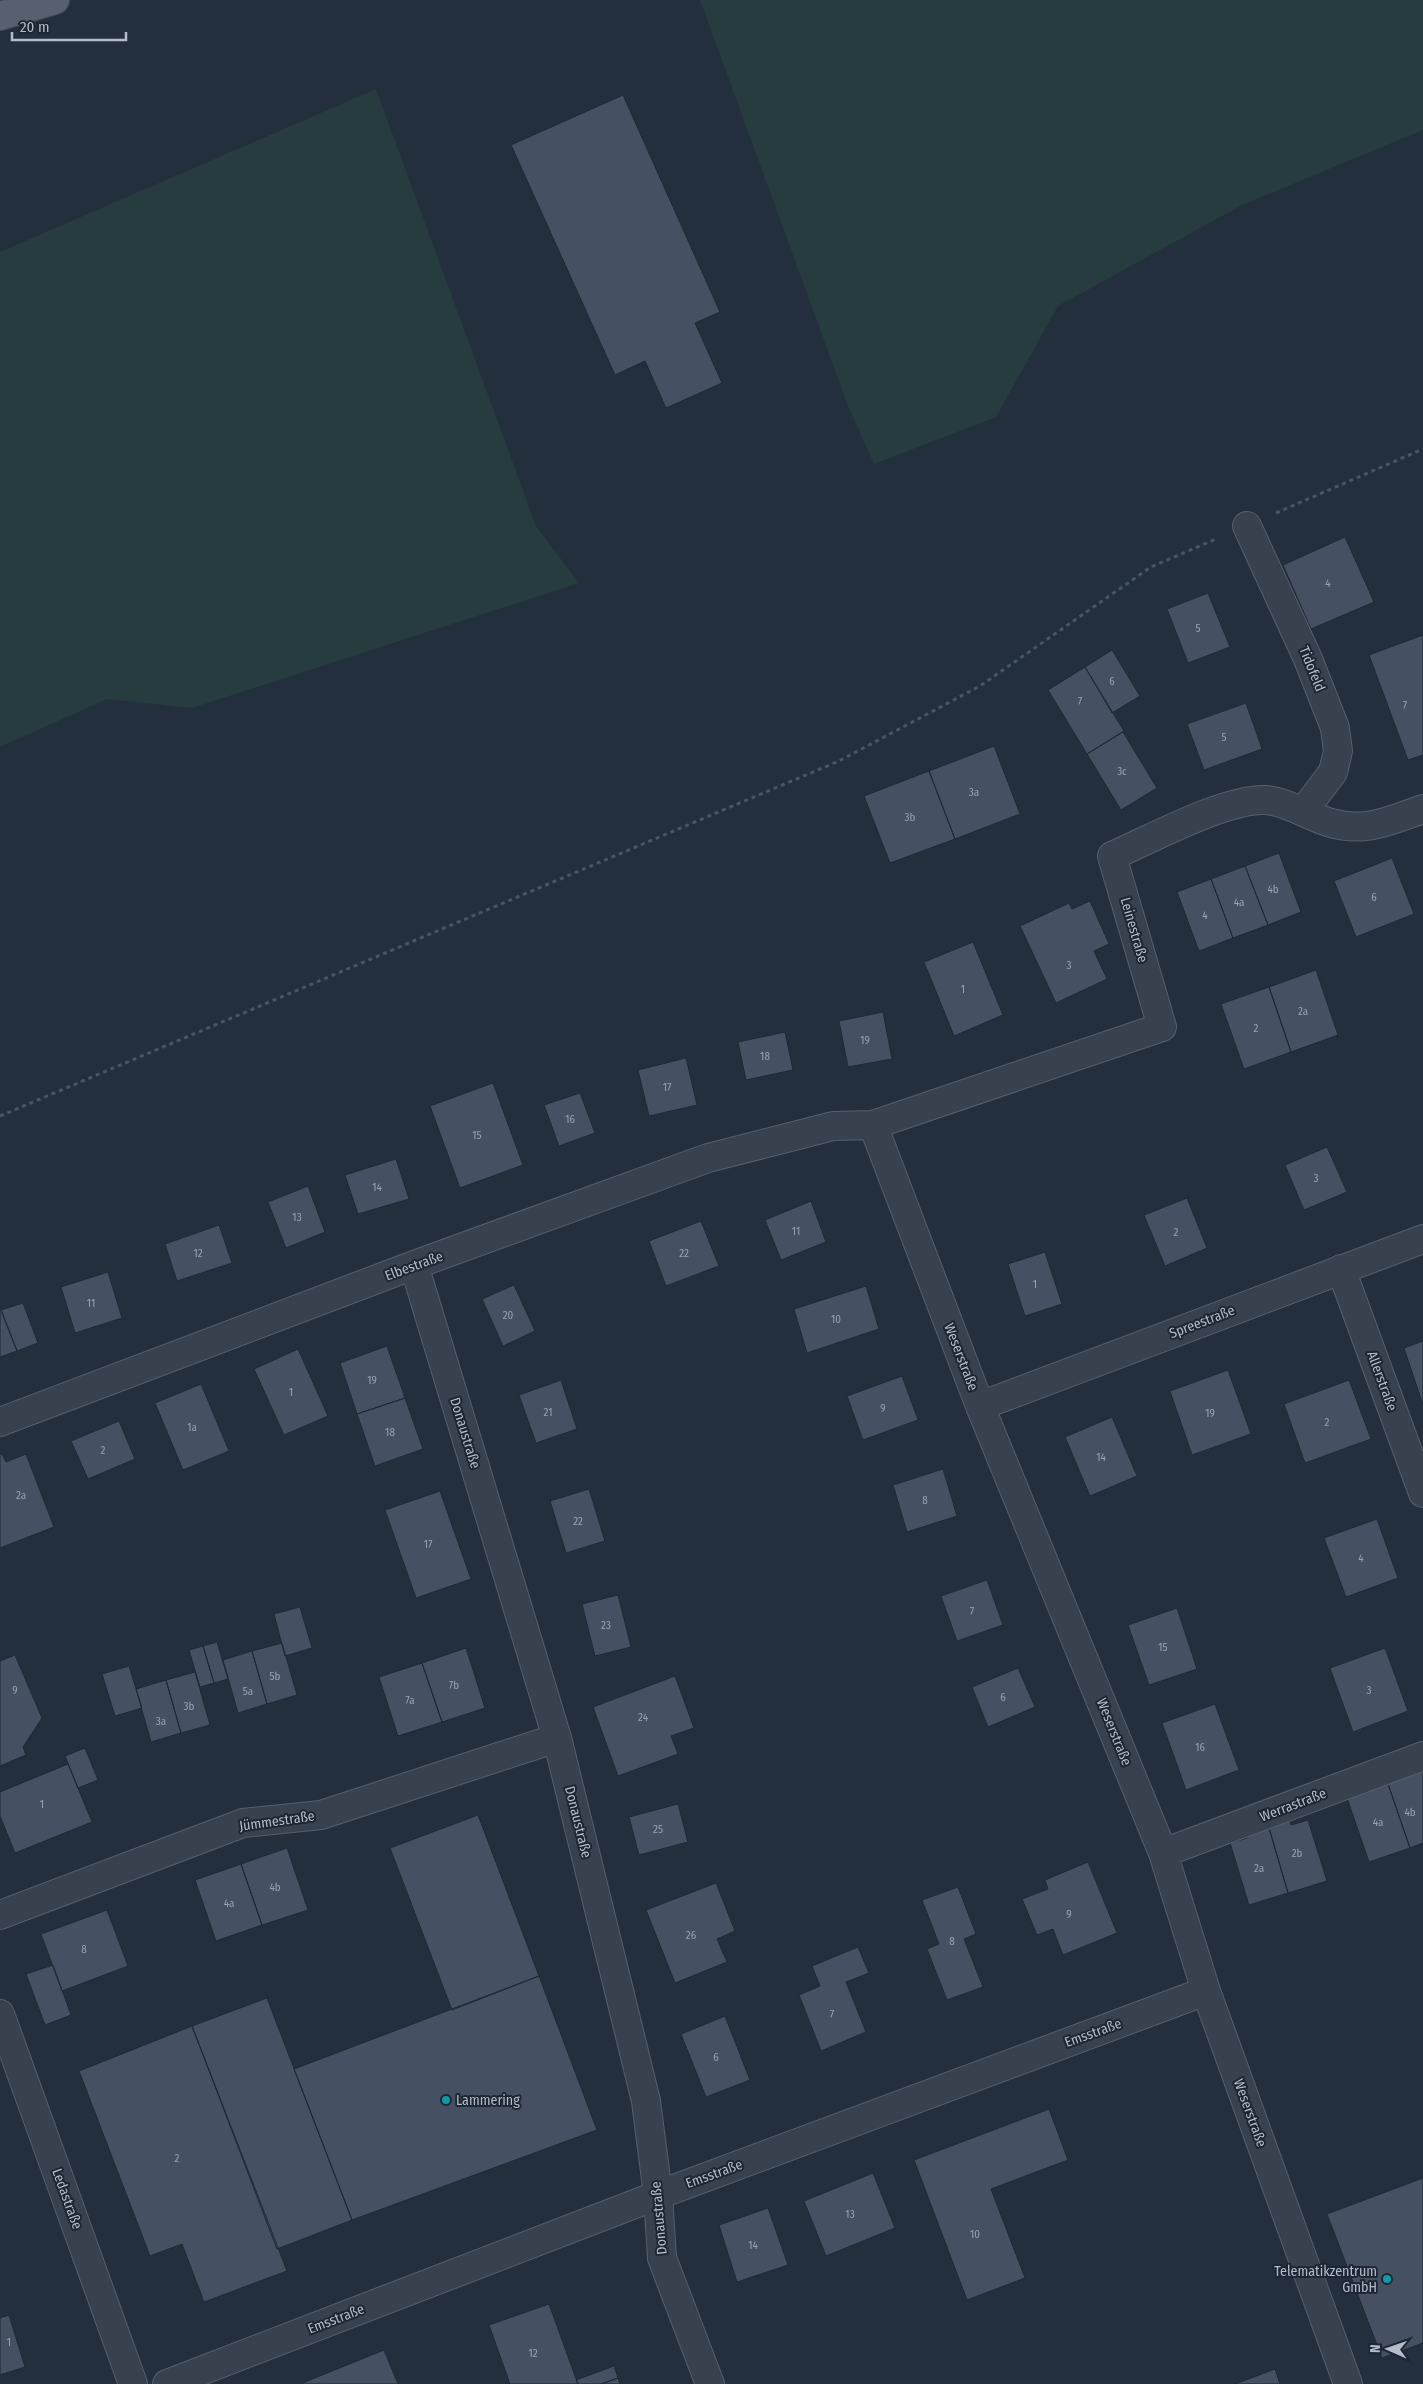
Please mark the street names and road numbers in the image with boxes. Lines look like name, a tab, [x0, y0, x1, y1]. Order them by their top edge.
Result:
street label: Tidofeld	[1295, 644, 1329, 694]
street label: Leinestraße	[1117, 895, 1151, 965]
street label: Elbestraße	[383, 1248, 446, 1284]
street label: Spreestraße	[1167, 1302, 1237, 1342]
street label: Weserstraße	[940, 1321, 982, 1393]
street label: Allerstraße	[1363, 1349, 1401, 1413]
street label: Donaustraße	[446, 1395, 484, 1471]
street label: Weserstraße	[1093, 1696, 1135, 1768]
street label: Donaustraße	[561, 1784, 595, 1860]
street label: Werrastraße	[1257, 1785, 1329, 1825]
street label: Jümmestraße	[238, 1807, 316, 1835]
street label: Emsstraße	[1062, 2015, 1124, 2051]
street label: Weserstraße	[1230, 2077, 1270, 2149]
street label: Emsstraße	[683, 2156, 745, 2192]
street label: Ledastraße	[48, 2166, 86, 2232]
street label: Donaustraße	[647, 2181, 671, 2255]
street label: Emsstraße	[305, 2300, 367, 2338]

